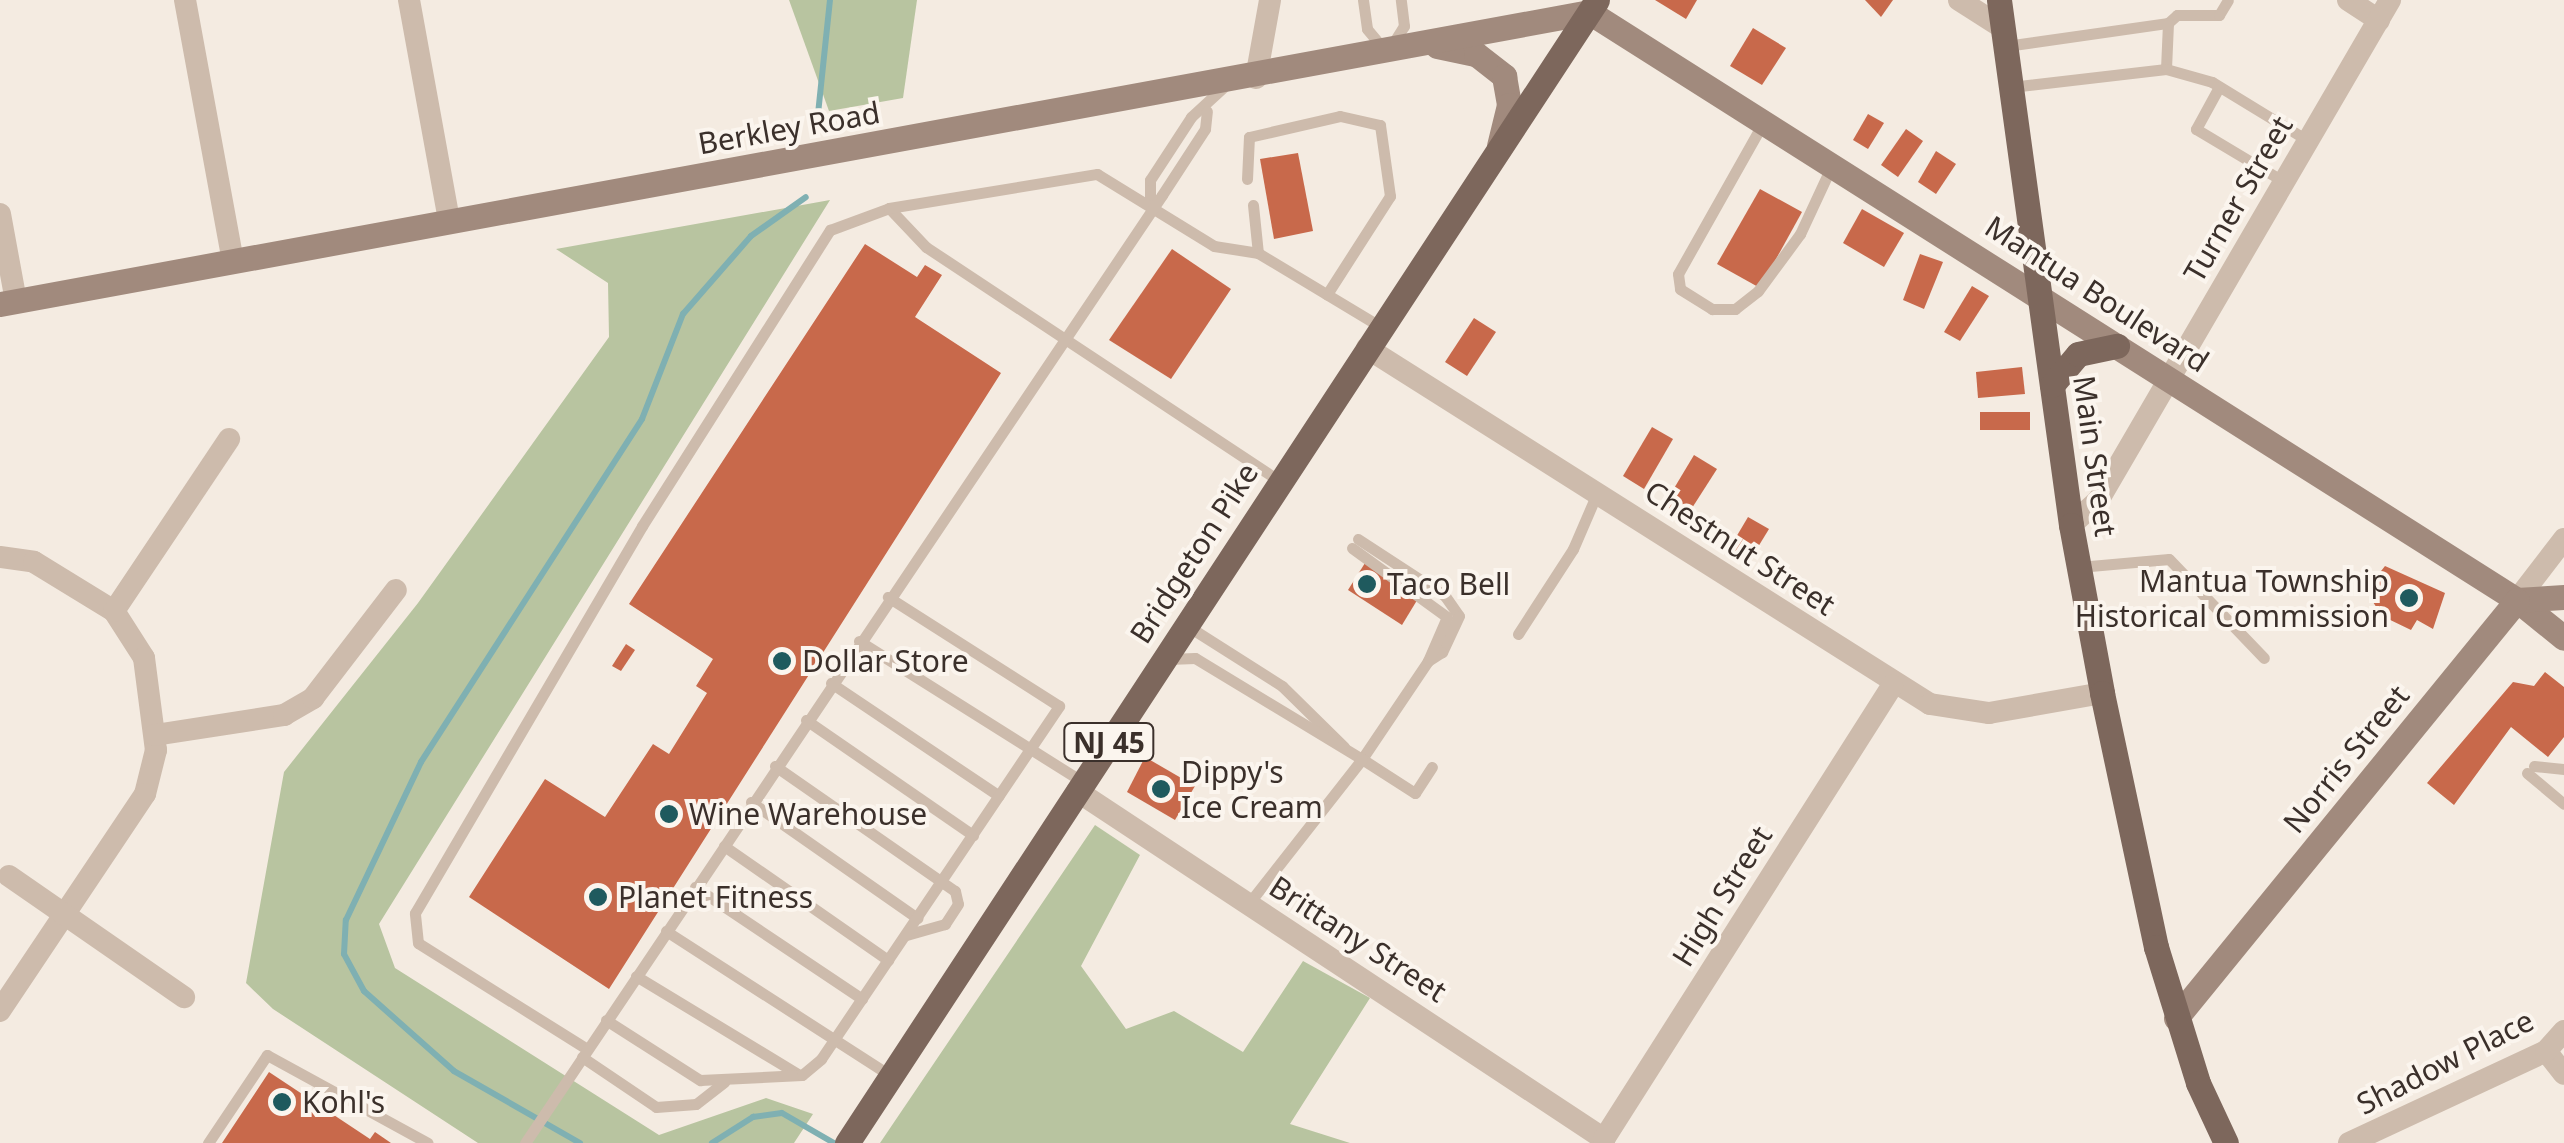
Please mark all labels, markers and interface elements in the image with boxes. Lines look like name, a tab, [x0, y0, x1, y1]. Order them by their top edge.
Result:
street label: Berkley Road	[695, 94, 883, 162]
street label: Turner Street	[2176, 110, 2300, 288]
street label: Mantua Boulevard	[1979, 208, 2215, 380]
street label: Main Street	[2066, 373, 2124, 539]
street label: Bridgeton Pike	[1122, 456, 1266, 650]
street label: Chestnut Street	[1638, 473, 1842, 623]
place label: Mantua Township Historical Commission	[2075, 563, 2389, 634]
place label: Taco Bell	[1387, 566, 1510, 602]
marker: Taco Bell	[1356, 573, 1378, 595]
marker: Mantua Township Historical Commission	[2398, 587, 2420, 609]
place label: Dollar Store	[802, 643, 969, 679]
marker: Dollar Store	[771, 650, 793, 672]
street label: Norris Street	[2276, 678, 2416, 840]
road number: NJ 45	[1062, 719, 1156, 765]
place label: Dippy's Ice Cream	[1181, 754, 1323, 824]
marker: Dippy's Ice Cream	[1150, 778, 1172, 800]
place label: Wine Warehouse	[689, 796, 927, 832]
marker: Wine Warehouse	[658, 803, 680, 825]
street label: High Street	[1665, 819, 1779, 973]
street label: Brittany Street	[1263, 868, 1453, 1010]
place label: Planet Fitness	[618, 879, 813, 915]
marker: Planet Fitness	[587, 886, 609, 908]
street label: Shadow Place	[2351, 1002, 2539, 1122]
place label: Kohl's	[302, 1084, 385, 1120]
marker: Kohl's	[271, 1091, 293, 1113]

